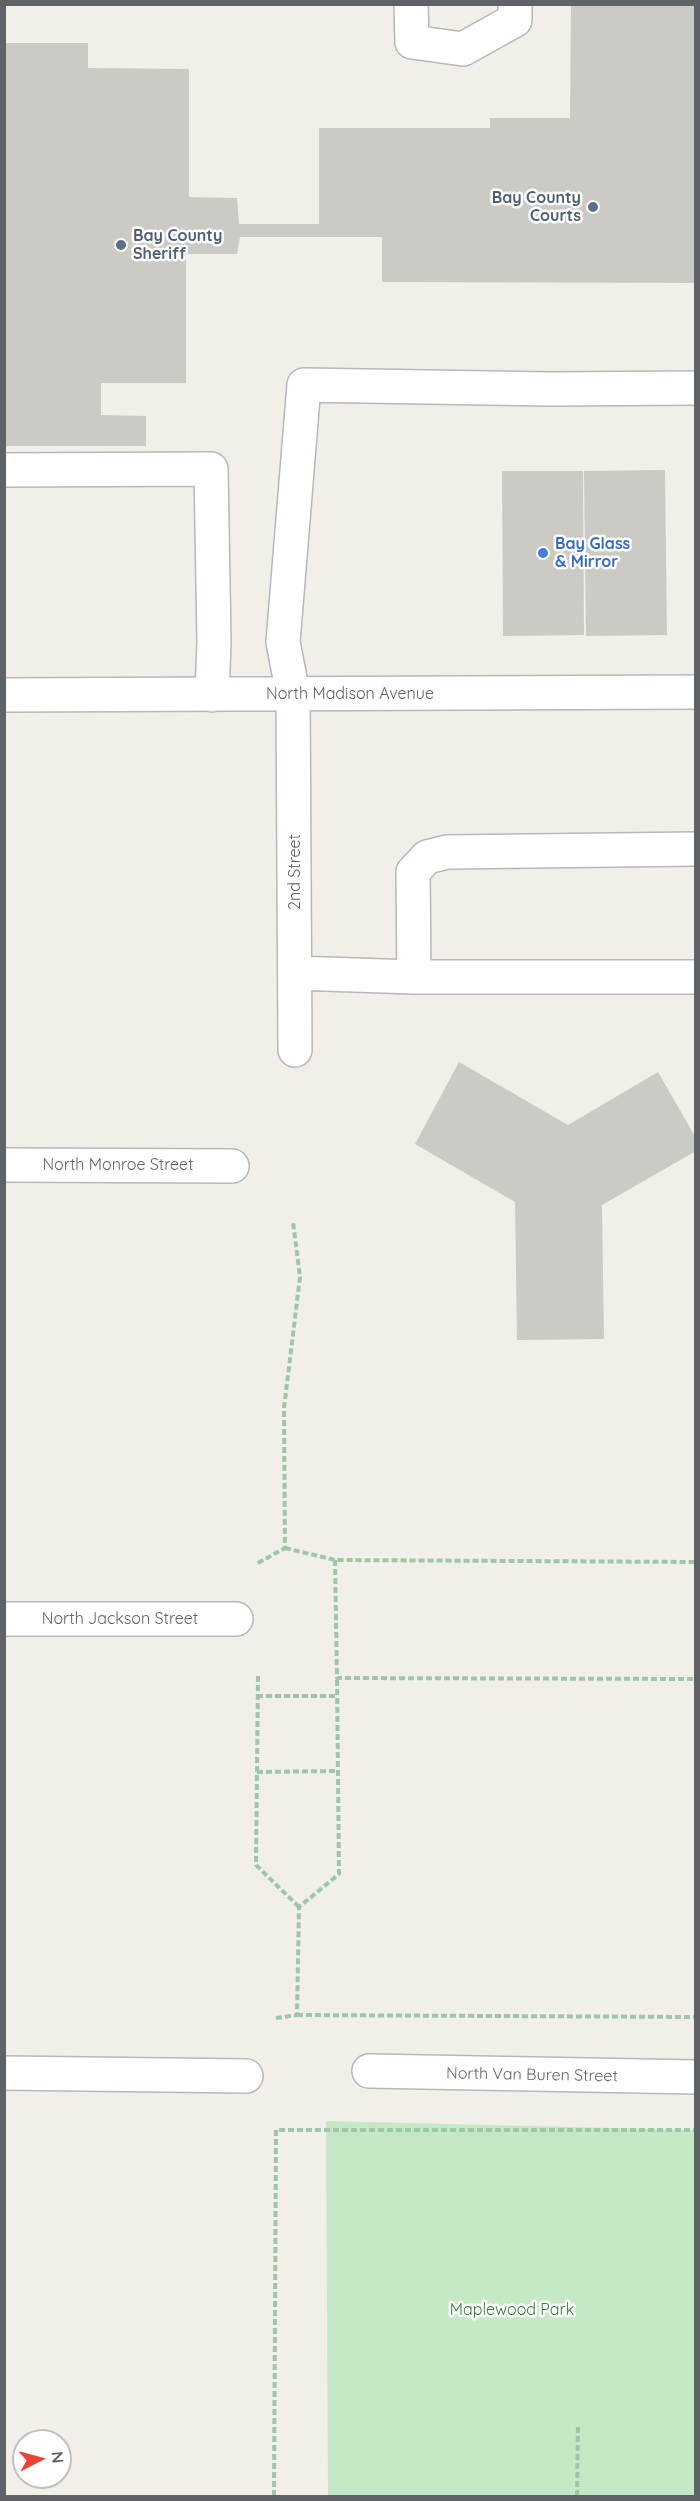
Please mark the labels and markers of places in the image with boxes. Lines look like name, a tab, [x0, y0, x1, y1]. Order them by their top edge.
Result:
place label: Bay County Courts	[492, 188, 581, 226]
marker: Bay County Courts	[586, 200, 600, 214]
place label: Bay County Sheriff	[133, 226, 222, 264]
marker: Bay County Sheriff	[114, 238, 128, 252]
place label: Bay Glass & Mirror	[555, 534, 630, 572]
marker: Bay Glass & Mirror	[536, 546, 550, 560]

